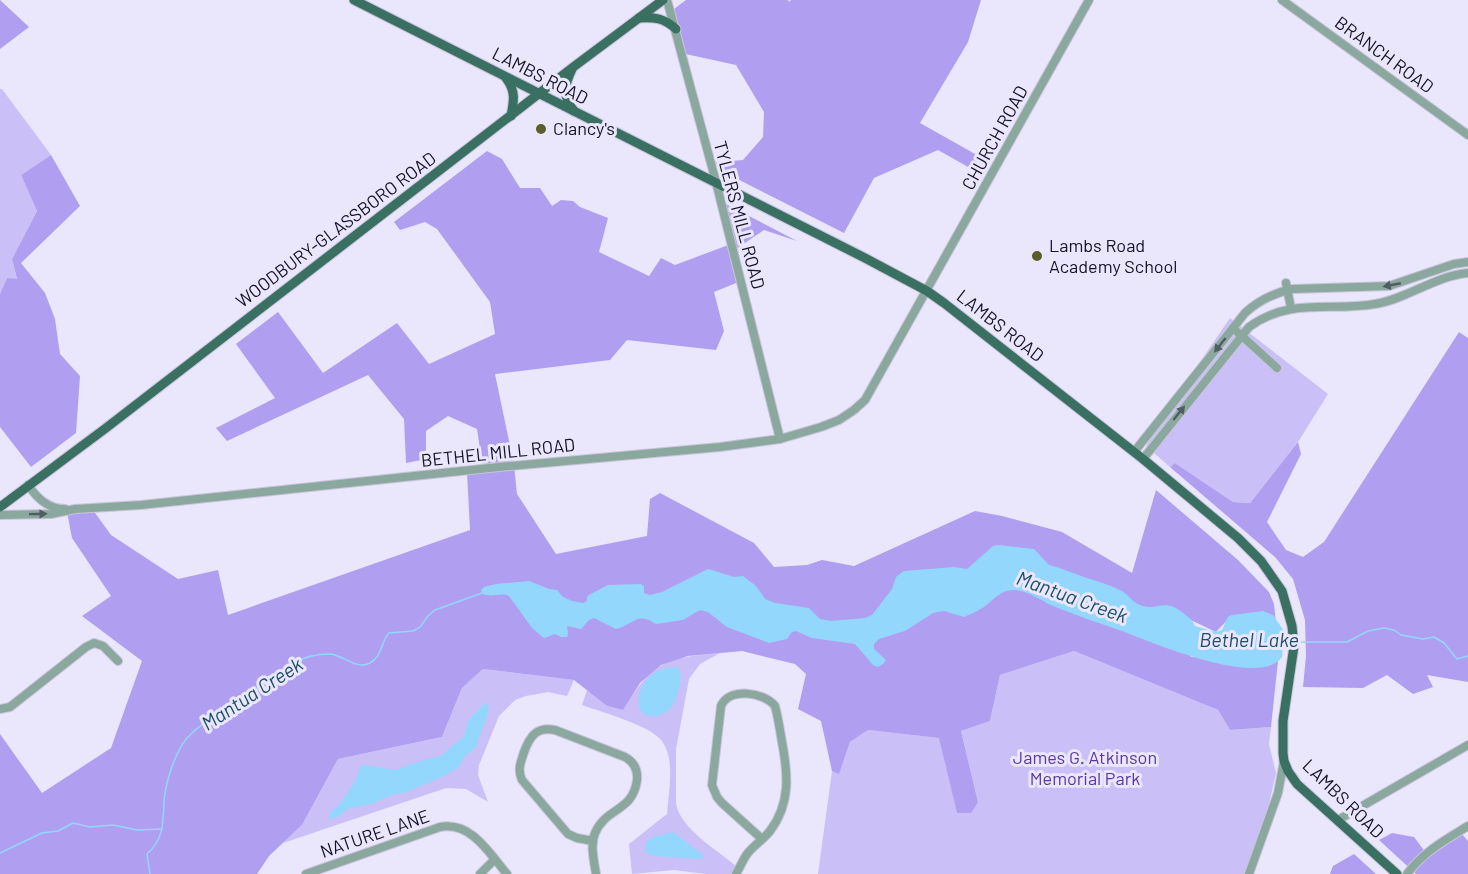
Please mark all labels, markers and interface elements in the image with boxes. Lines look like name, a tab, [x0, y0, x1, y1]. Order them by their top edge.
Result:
street label: BRANCH ROAD	[1331, 11, 1438, 97]
street label: LAMBS ROAD	[489, 42, 592, 109]
street label: CHURCH ROAD	[956, 81, 1032, 194]
place label: Clancy's	[553, 117, 615, 139]
marker: Clancy's	[534, 122, 548, 136]
street label: TYLERS MILL ROAD	[710, 138, 770, 291]
street label: WOODBURY-GLASSBORO ROAD	[231, 147, 440, 312]
place label: Lambs Road Academy School	[1049, 234, 1178, 277]
marker: Lambs Road Academy School	[1030, 249, 1044, 263]
one-way arrow	[1383, 281, 1402, 290]
street label: LAMBS ROAD	[953, 284, 1049, 366]
one-way arrow	[1214, 337, 1226, 352]
one-way arrow	[1173, 405, 1186, 421]
street label: BETHEL MILL ROAD	[420, 433, 576, 471]
one-way arrow	[28, 510, 47, 519]
water label: Mantua Creek	[1014, 565, 1131, 627]
water label: Bethel Lake	[1199, 627, 1299, 651]
water label: Mantua Creek	[196, 651, 307, 735]
park label: James G. Atkinson Memorial Park	[1013, 746, 1157, 789]
street label: LAMBS ROAD	[1298, 754, 1389, 842]
street label: NATURE LANE	[317, 804, 432, 862]

